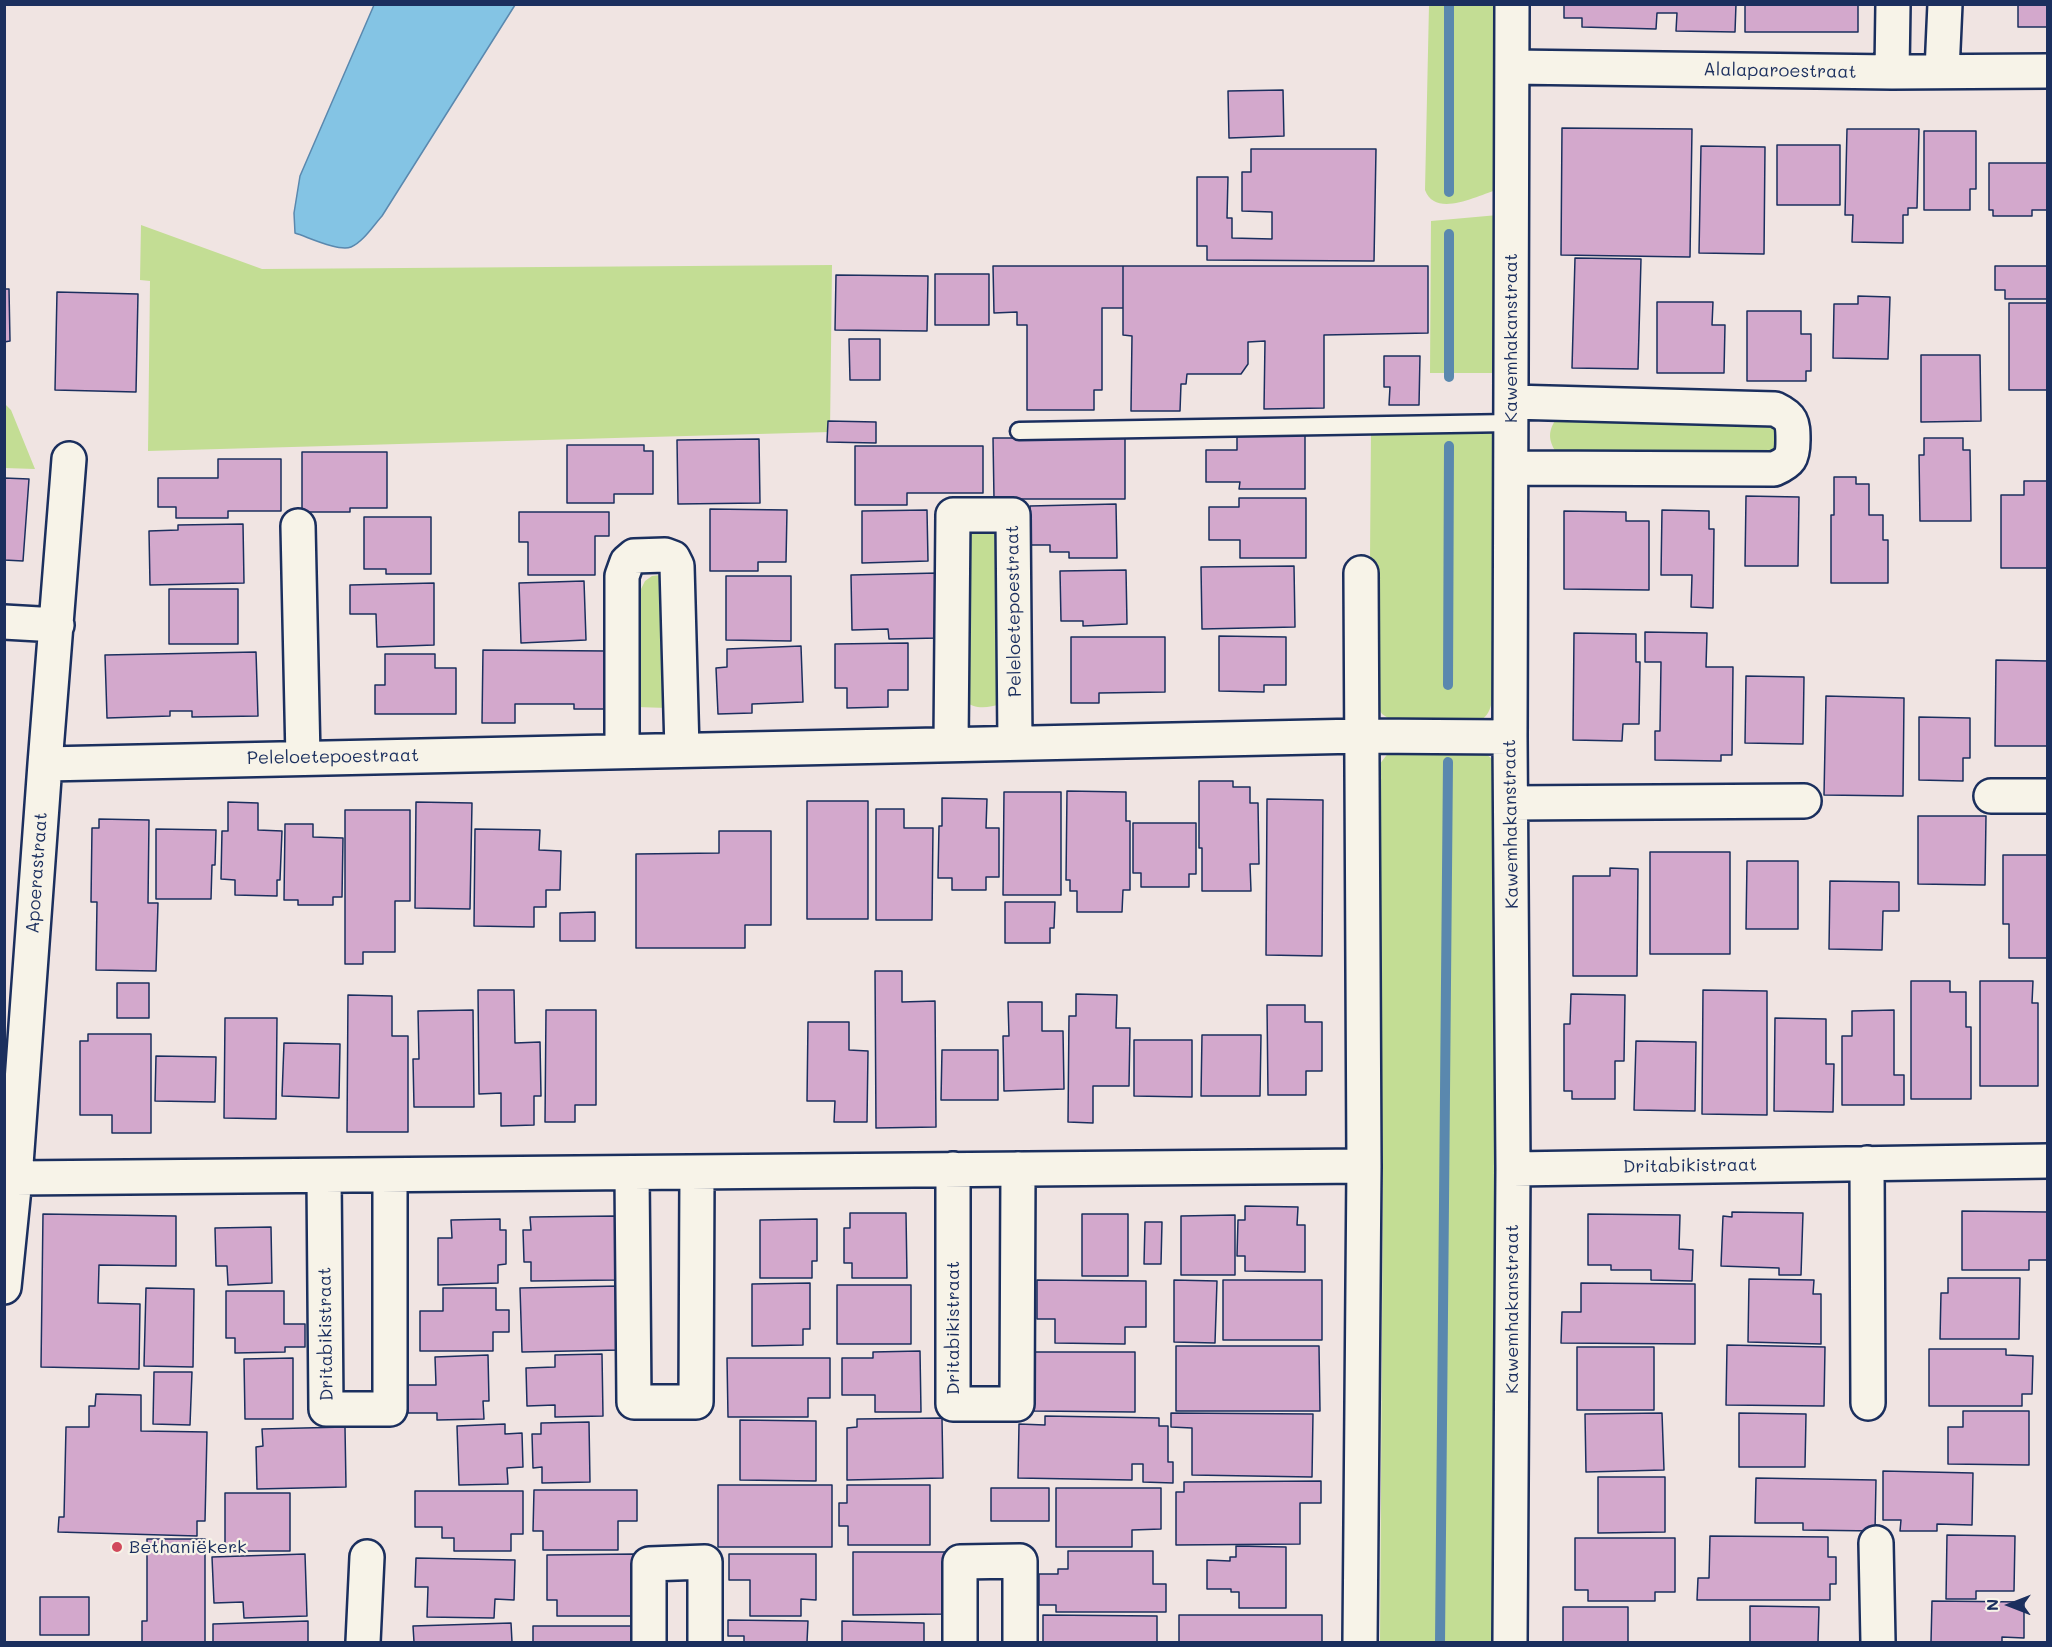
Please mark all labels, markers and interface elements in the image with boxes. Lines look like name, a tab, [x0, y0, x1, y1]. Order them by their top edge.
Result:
street label: Alalaparoestraat	[1703, 59, 1857, 83]
street label: Kawemhakanstraat	[1500, 253, 1522, 423]
street label: Peleloetepoestraat	[1002, 525, 1026, 697]
street label: Kawemhakanstraat	[1499, 739, 1523, 909]
street label: Peleloetepoestraat	[247, 745, 419, 769]
street label: Apoerastraat	[22, 812, 52, 934]
street label: Dritabikistraat	[1623, 1154, 1757, 1178]
street label: Kawemhakanstraat	[1501, 1224, 1523, 1394]
street label: Dritabikistraat	[942, 1261, 964, 1395]
street label: Dritabikistraat	[314, 1267, 338, 1401]
place label: Bethaniëkerk	[129, 1536, 247, 1558]
marker: Bethaniëkerk	[110, 1540, 124, 1554]
north arrow	[1980, 1575, 2040, 1635]
text: N	[1981, 1599, 2002, 1611]

